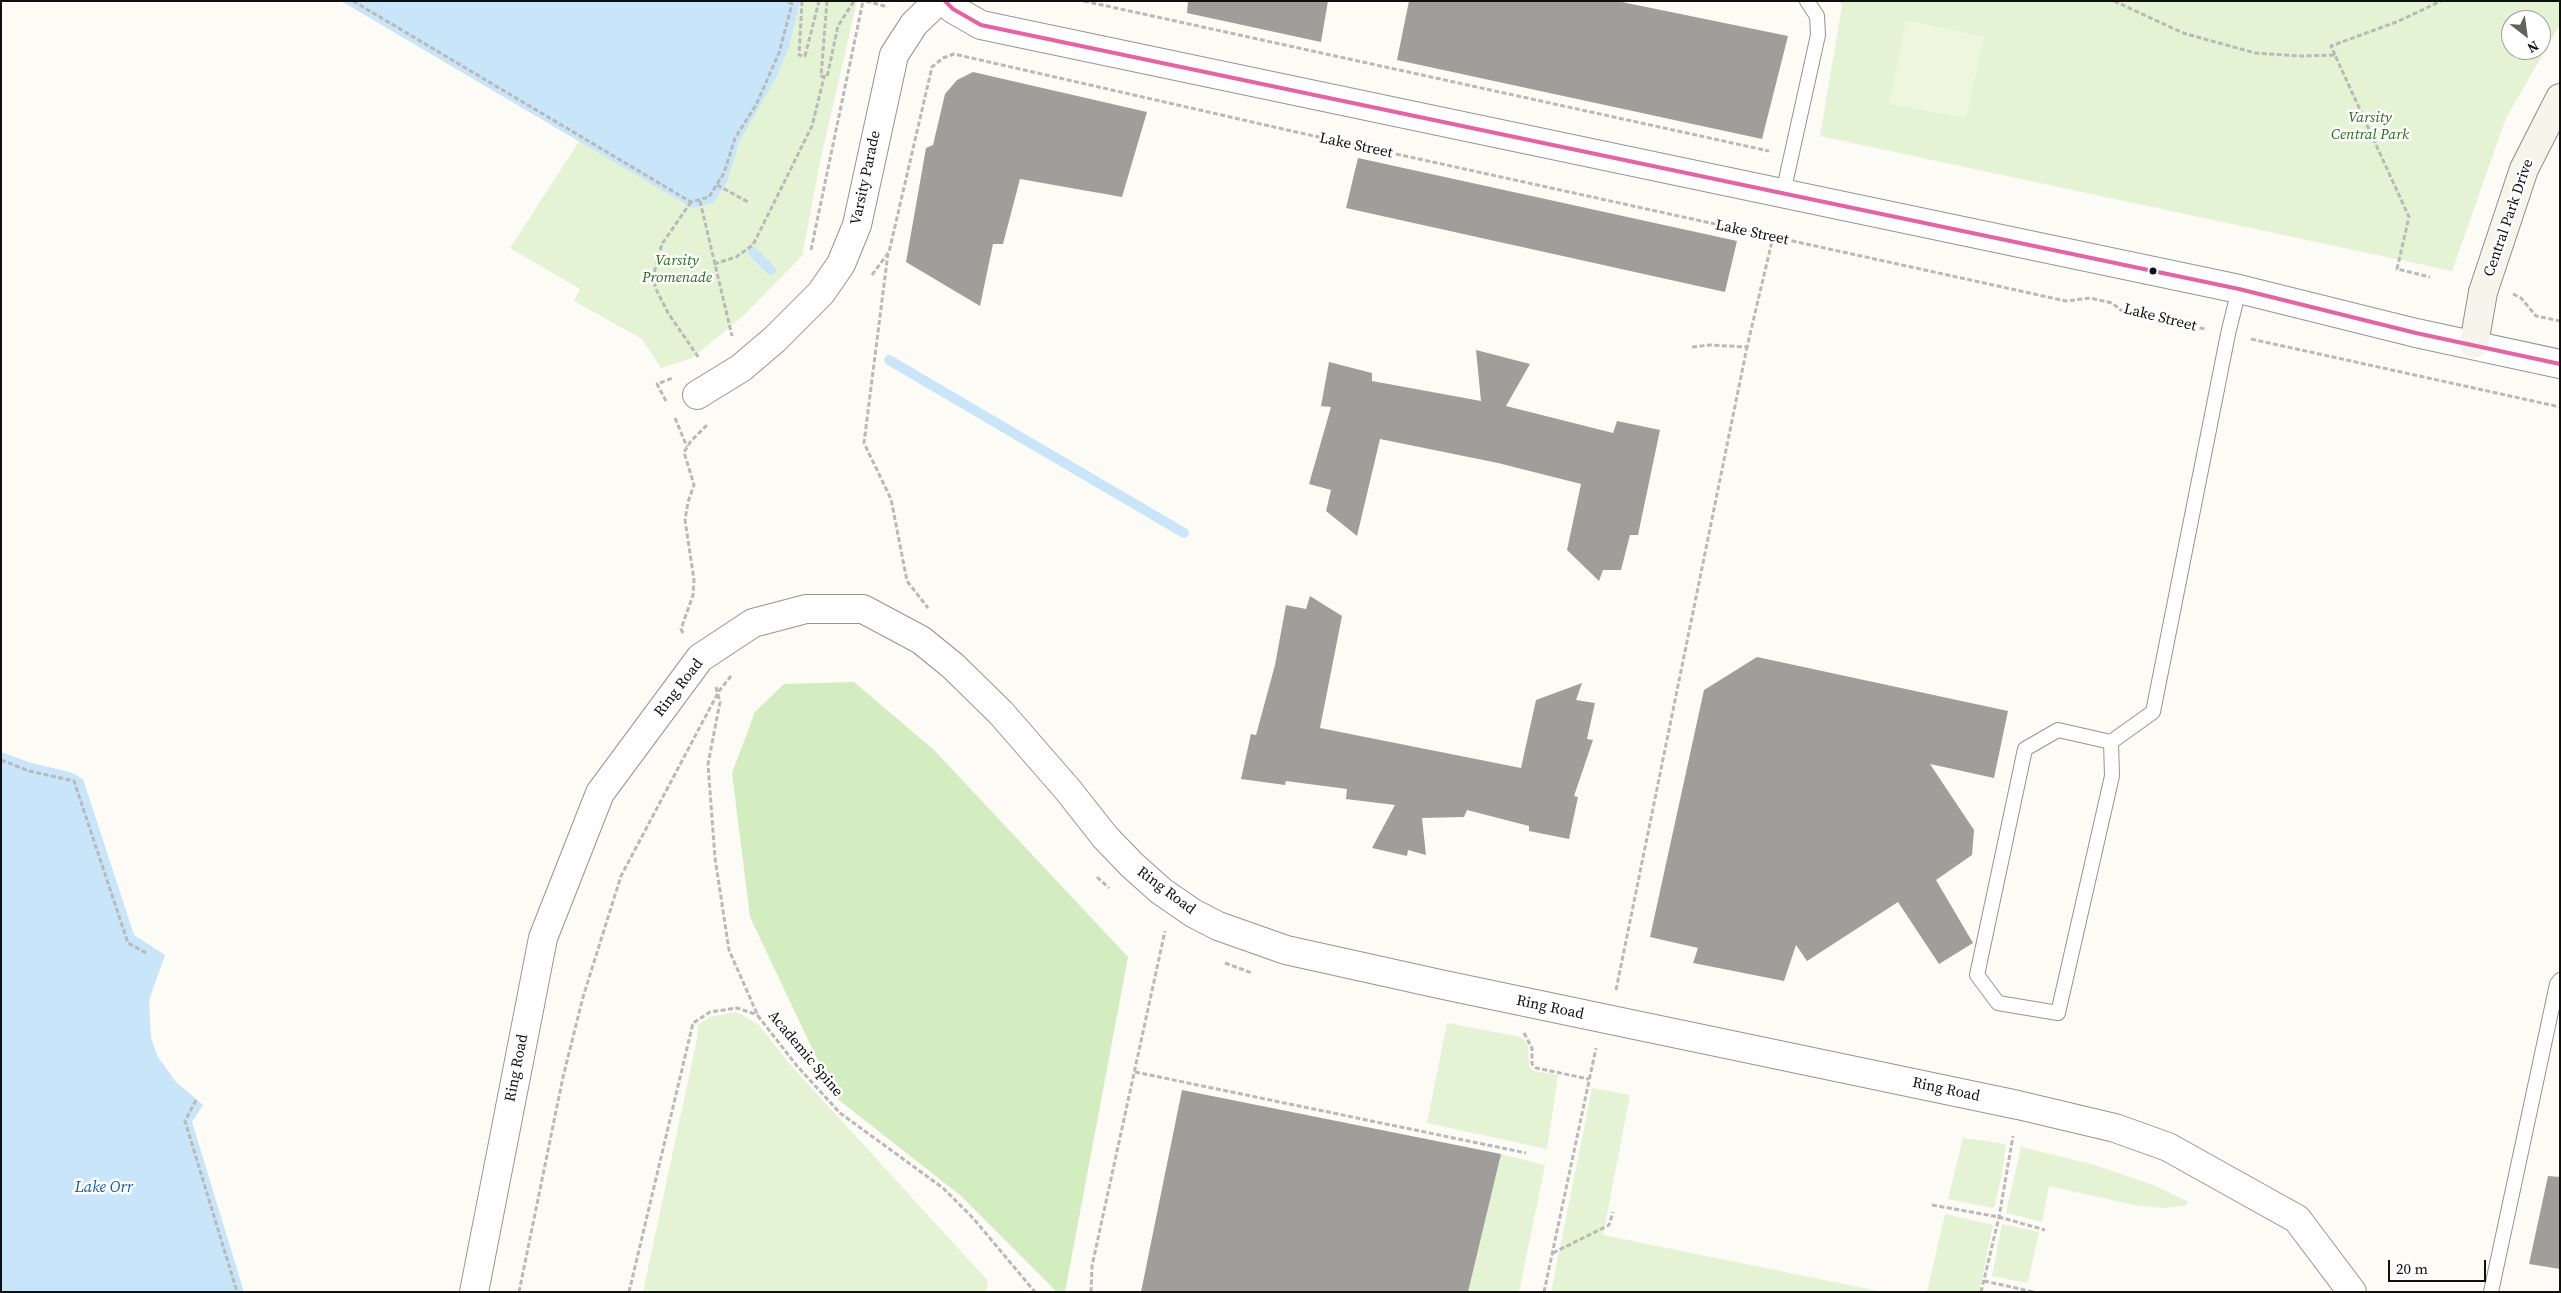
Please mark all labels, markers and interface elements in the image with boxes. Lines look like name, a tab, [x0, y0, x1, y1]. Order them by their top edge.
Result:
north arrow	[2501, 10, 2551, 60]
text: N	[2524, 36, 2542, 58]
park label: Varsity Central Park	[2331, 109, 2409, 144]
street label: Varsity Parade	[847, 129, 885, 227]
street label: Lake Street	[1318, 129, 1394, 163]
street label: Central Park Drive	[2480, 157, 2538, 279]
street label: Lake Street	[1714, 216, 1790, 250]
park label: Varsity Promenade	[642, 252, 712, 287]
unlabelled marker	[2148, 266, 2158, 276]
street label: Lake Street	[2122, 300, 2198, 336]
street label: Ring Road	[651, 655, 707, 721]
street label: Ring Road	[1133, 863, 1199, 919]
street label: Ring Road	[1515, 992, 1585, 1024]
street label: Academic Spine	[764, 1007, 846, 1101]
street label: Ring Road	[502, 1033, 532, 1103]
street label: Ring Road	[1911, 1074, 1981, 1106]
water label: Lake Orr	[75, 1178, 133, 1198]
scale bar	[2391, 1250, 2488, 1282]
text: 20 m	[2396, 1258, 2428, 1279]

